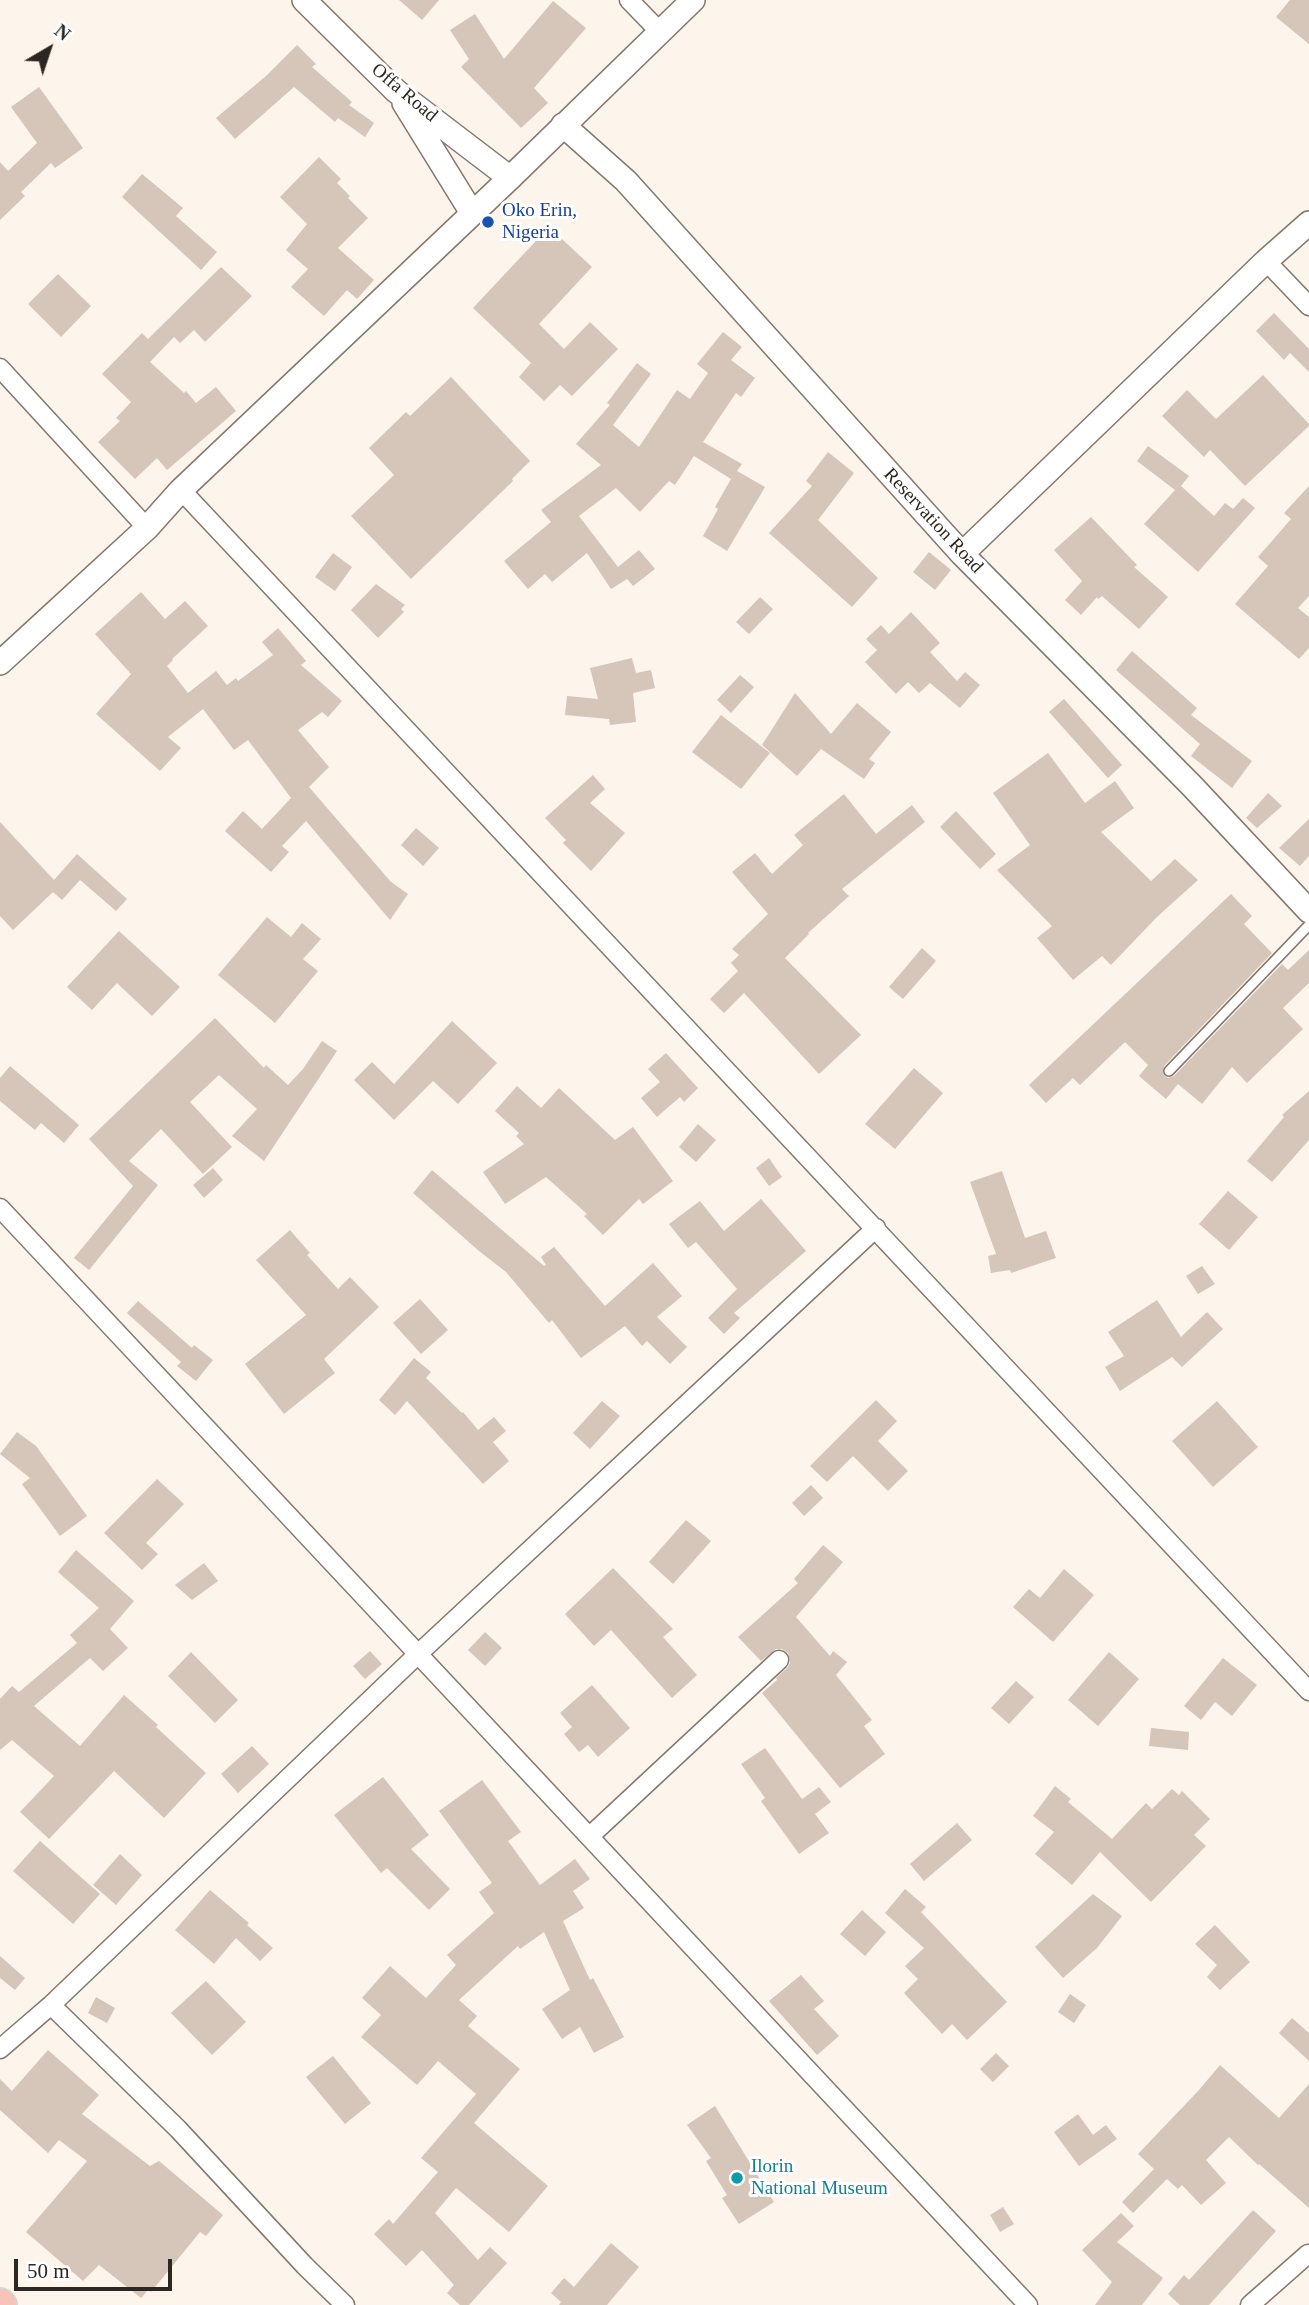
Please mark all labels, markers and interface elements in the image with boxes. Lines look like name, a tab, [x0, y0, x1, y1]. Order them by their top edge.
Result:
north arrow	[14, 14, 84, 84]
text: N	[51, 20, 74, 45]
street label: Offa Road	[366, 59, 442, 127]
place label: Oko Erin, Nigeria	[502, 200, 577, 244]
marker: Oko Erin, Nigeria	[480, 214, 496, 230]
street label: Reservation Road	[878, 464, 988, 578]
place label: Ilorin National Museum	[751, 2156, 888, 2200]
marker: Ilorin National Museum	[729, 2170, 745, 2186]
scale bar	[18, 2246, 175, 2290]
text: 50 m	[27, 2259, 70, 2283]

